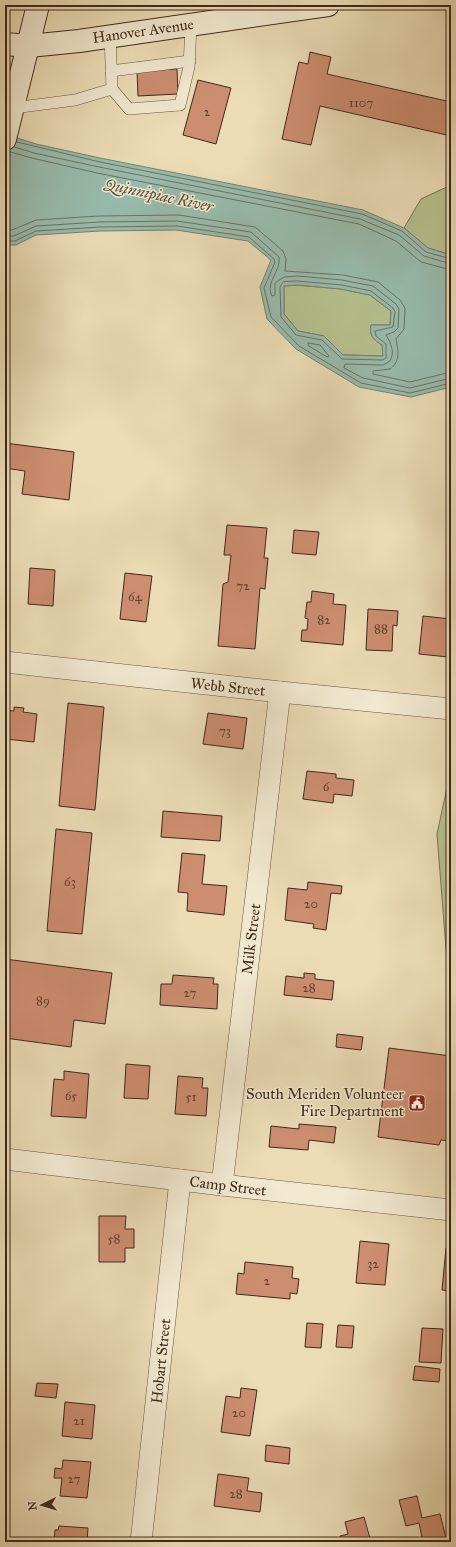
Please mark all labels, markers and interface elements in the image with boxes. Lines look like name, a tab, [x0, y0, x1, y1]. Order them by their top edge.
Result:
street label: Hanover Avenue	[91, 15, 195, 47]
house number: 1107	[349, 95, 373, 111]
house number: 2	[204, 104, 211, 120]
water label: Quinnipiac River	[102, 174, 216, 217]
house number: 72	[236, 578, 250, 594]
house number: 64	[128, 589, 143, 605]
house number: 82	[317, 612, 331, 628]
house number: 88	[374, 621, 388, 637]
street label: Webb Street	[190, 674, 267, 700]
house number: 73	[219, 723, 231, 739]
house number: 6	[323, 779, 330, 795]
house number: 63	[64, 874, 76, 890]
house number: 20	[304, 896, 318, 912]
street label: Milk Street	[238, 902, 264, 975]
house number: 28	[302, 980, 316, 996]
house number: 27	[184, 985, 197, 1001]
house number: 89	[36, 993, 50, 1009]
place label: South Meriden Volunteer Fire Department	[246, 1085, 405, 1120]
house number: 65	[65, 1088, 77, 1104]
house number: 51	[185, 1089, 197, 1105]
public building icon: South Meriden Volunteer Fire Department	[407, 1093, 427, 1113]
street label: Camp Street	[189, 1172, 268, 1200]
house number: 58	[108, 1231, 121, 1247]
house number: 32	[367, 1256, 379, 1272]
house number: 2	[264, 1273, 271, 1289]
street label: Hobart Street	[148, 1317, 174, 1404]
house number: 20	[232, 1405, 246, 1421]
house number: 21	[73, 1413, 85, 1429]
house number: 27	[68, 1471, 81, 1487]
north arrow	[22, 1485, 62, 1525]
house number: 28	[229, 1486, 243, 1502]
text: N	[26, 1500, 39, 1511]

